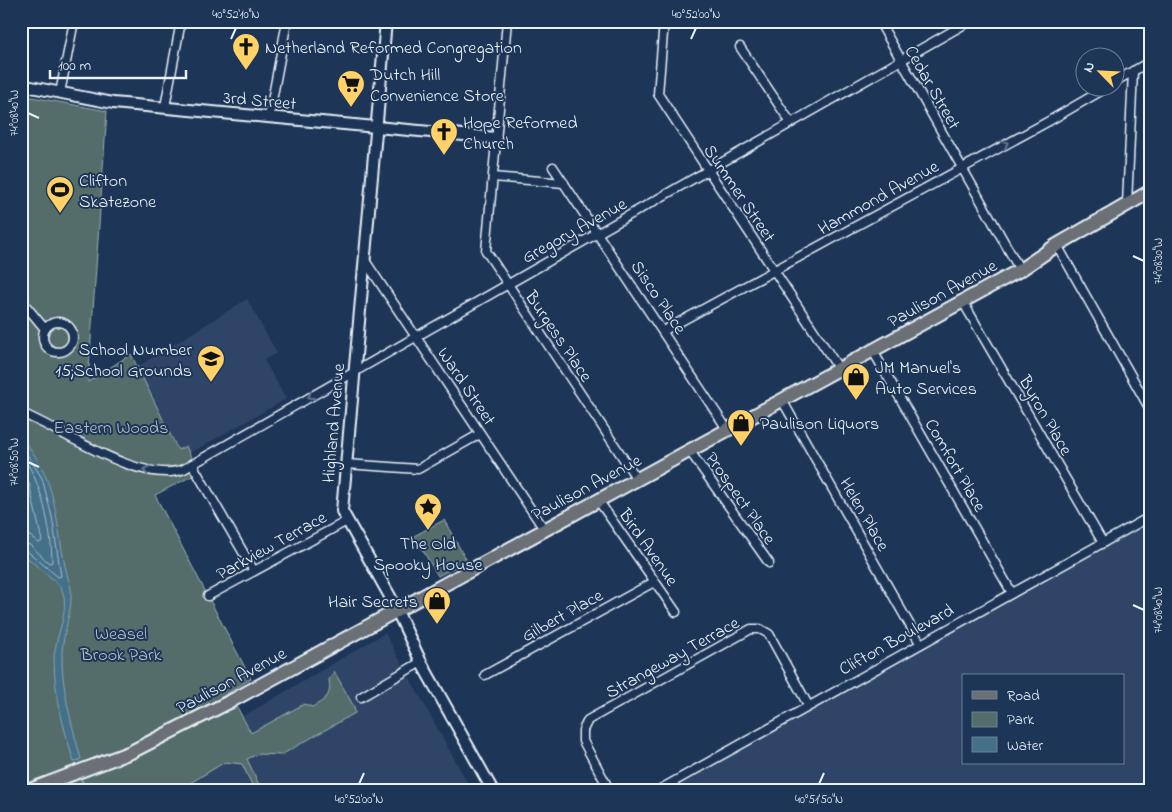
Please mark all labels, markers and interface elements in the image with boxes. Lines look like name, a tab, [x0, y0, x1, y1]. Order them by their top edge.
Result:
text: 40°52'10"N	[212, 6, 260, 24]
text: 40°52'00"N	[672, 6, 720, 24]
church icon: Netherland Reformed Congregation	[231, 32, 261, 71]
place label: Netherland Reformed Congregation	[265, 36, 522, 63]
street label: Cedar Street	[897, 41, 966, 135]
scale bar	[50, 48, 186, 80]
north arrow	[1074, 48, 1124, 98]
text: 100 m	[58, 55, 91, 77]
text: N	[1078, 59, 1101, 76]
place label: Dutch Hill Convenience Store	[369, 63, 505, 110]
supermarket icon: Dutch Hill Convenience Store	[336, 69, 366, 108]
street label: 3rd Street	[222, 86, 297, 118]
text: 74°08'40"W	[6, 90, 24, 136]
place label: Hope Reformed Church	[463, 111, 578, 158]
church icon: Hope Reformed Church	[429, 117, 459, 156]
street label: Summer Street	[696, 140, 781, 248]
one-way arrow	[1000, 141, 1009, 151]
street label: Hammond Avenue	[814, 154, 945, 243]
place label: Clifton Skatezone	[79, 169, 157, 216]
sports icon: Clifton Skatezone	[45, 175, 75, 214]
street label: Gregory Avenue	[518, 192, 633, 272]
text: 74°08'30"W	[1150, 238, 1168, 284]
street label: Paulison Avenue	[884, 254, 1003, 336]
street label: Sisco Place	[623, 256, 692, 341]
street label: Burgess Place	[516, 285, 598, 389]
place label: School Number 15;School Grounds	[55, 338, 192, 385]
street label: Ward Street	[430, 343, 501, 431]
school or university icon: School Number 15;School Grounds	[196, 344, 226, 383]
place label: JM Manuel's Auto Services	[875, 356, 977, 403]
street label: Highland Avenue	[317, 361, 354, 484]
shop icon: JM Manuel's Auto Services	[841, 362, 871, 401]
street label: Byron Place	[1010, 370, 1078, 462]
one-way arrow	[308, 390, 317, 400]
shop icon: Paulison Liquors	[726, 408, 756, 447]
place label: Paulison Liquors	[760, 412, 879, 438]
street label: Comfort Place	[917, 414, 992, 518]
park label: Eastern Woods	[54, 416, 168, 442]
text: 74°08'50"W	[6, 438, 24, 486]
street label: Prospect Place	[698, 447, 782, 552]
street label: Paulison Avenue	[527, 448, 647, 529]
one-way arrow	[141, 465, 150, 476]
street label: Helen Place	[832, 473, 895, 557]
place icon: The Old Spooky House	[413, 492, 443, 531]
street label: Bird Avenue	[611, 503, 684, 593]
street label: Parkview Terrace	[212, 505, 333, 588]
place label: The Old Spooky House	[373, 532, 484, 579]
street label: Gilbert Place	[518, 583, 609, 650]
shop icon: Hair Secrets	[422, 586, 452, 625]
text: 74°08'40"W	[1150, 587, 1168, 633]
place label: Hair Secrets	[328, 590, 418, 616]
street label: Clifton Boulevard	[835, 598, 959, 683]
street label: Strangeway Terrace	[601, 611, 746, 707]
park label: Weasel Brook Park	[80, 622, 162, 669]
street label: Paulison Avenue	[172, 641, 292, 722]
legend	[962, 674, 1124, 764]
text: Road	[1007, 685, 1040, 707]
text: Park	[1007, 709, 1035, 731]
text: Water	[1007, 735, 1043, 757]
text: 40°52'00"N	[335, 791, 383, 809]
text: 40°51'50"N	[795, 791, 843, 809]

